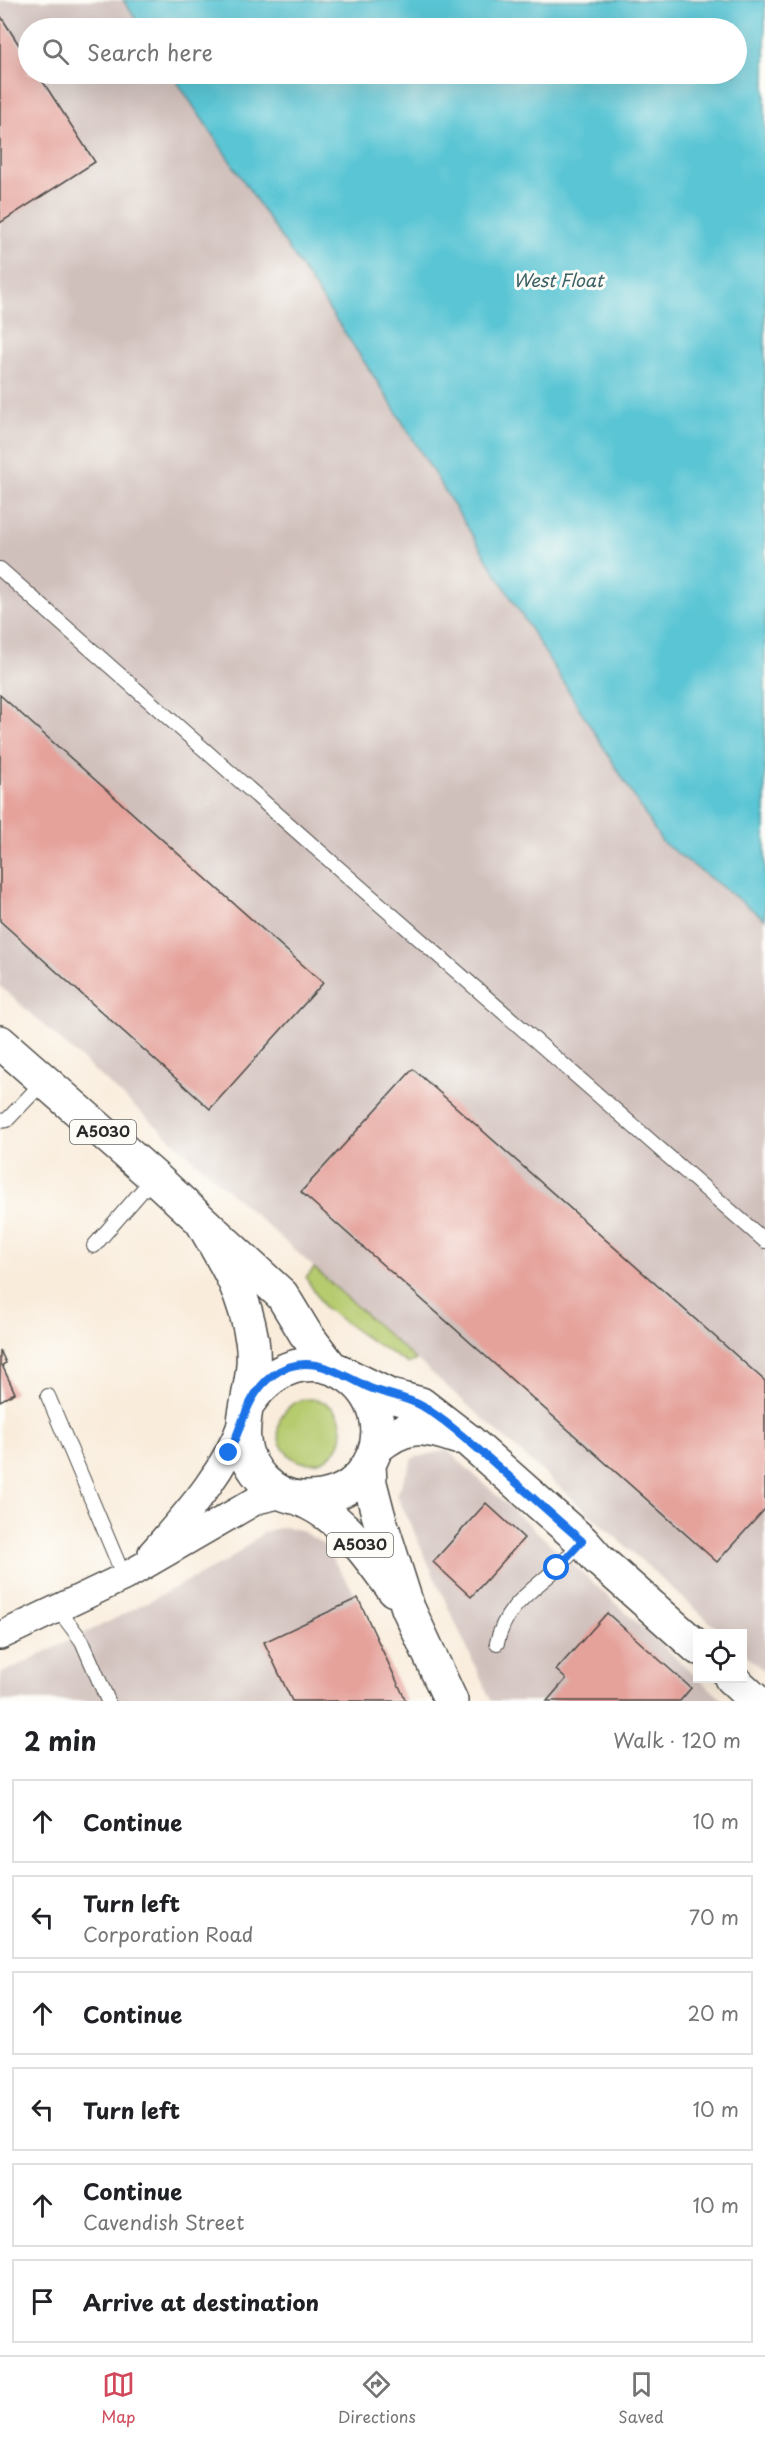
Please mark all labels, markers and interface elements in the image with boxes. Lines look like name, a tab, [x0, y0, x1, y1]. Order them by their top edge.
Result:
search box	[18, 18, 747, 84]
icon: search	[39, 35, 72, 68]
text: Search here	[87, 35, 213, 68]
water label: West Float	[513, 266, 606, 293]
road number: A5030	[70, 1120, 136, 1144]
route end	[215, 1439, 241, 1465]
road number: A5030	[327, 1533, 393, 1557]
route start	[543, 1554, 569, 1580]
map controls	[693, 1629, 747, 1683]
button: locate	[693, 1629, 747, 1683]
text: 2 min	[24, 1721, 97, 1760]
text: Walk · 120 m	[613, 1725, 741, 1755]
icon: ahead	[26, 1805, 59, 1838]
text: Continue	[83, 1805, 182, 1838]
text: 10 m	[692, 1806, 739, 1836]
text: Turn left	[83, 1886, 180, 1919]
icon: left	[26, 1901, 59, 1934]
text: 70 m	[689, 1902, 739, 1932]
text: Corporation Road	[83, 1919, 254, 1949]
icon: ahead	[26, 1997, 59, 2030]
text: Continue	[83, 1997, 182, 2030]
text: 20 m	[687, 1998, 739, 2028]
icon: left	[26, 2093, 59, 2126]
text: Turn left	[83, 2093, 180, 2126]
text: 10 m	[692, 2094, 739, 2124]
text: Continue	[83, 2174, 182, 2207]
icon: ahead	[26, 2189, 59, 2222]
text: 10 m	[692, 2190, 739, 2220]
text: Cavendish Street	[83, 2207, 244, 2237]
icon: arrive	[26, 2285, 59, 2318]
text: Arrive at destination	[83, 2285, 319, 2318]
tab: Map	[101, 2368, 135, 2428]
tab: Directions	[338, 2368, 416, 2428]
tab: Saved	[618, 2368, 664, 2428]

